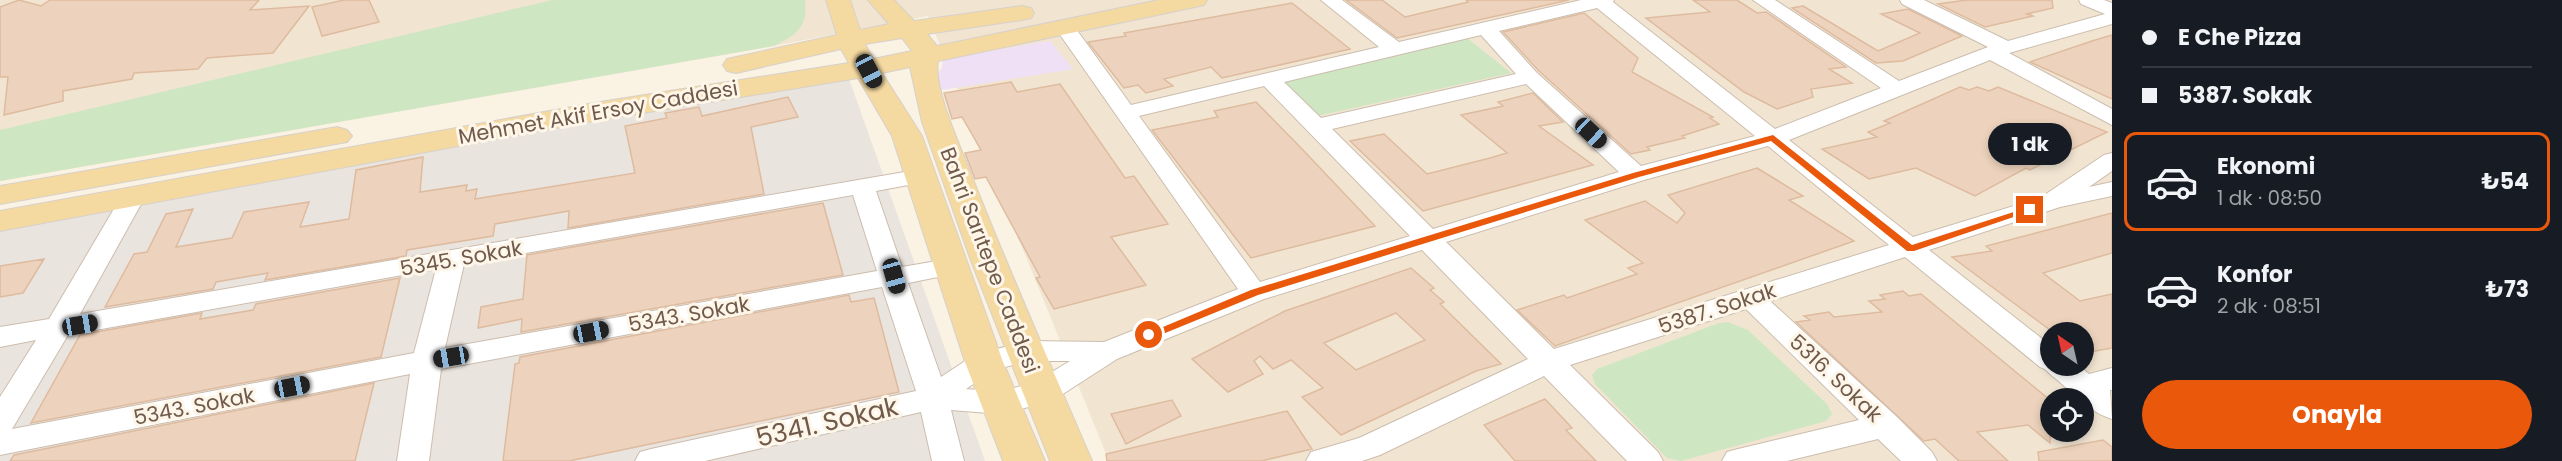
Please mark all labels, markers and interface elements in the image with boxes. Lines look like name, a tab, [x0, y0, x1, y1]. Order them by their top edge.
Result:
text: E Che Pizza	[2178, 22, 2301, 53]
car	[853, 51, 885, 91]
street label: Mehmet Akif Ersoy Caddesi	[456, 73, 740, 151]
text: 5387. Sokak	[2178, 80, 2312, 111]
car	[1572, 114, 1610, 152]
callout: 1 dk	[1988, 123, 2072, 165]
text: 1 dk	[2011, 130, 2049, 158]
street label: Bahri Sarıtepe Caddesi	[933, 143, 1047, 377]
text: Ekonomi	[2217, 151, 2315, 182]
icon: car	[2145, 155, 2199, 209]
text: ₺54	[2481, 166, 2529, 197]
text: 1 dk · 08:50	[2217, 184, 2322, 212]
route end	[2016, 196, 2043, 223]
street label: 5345. Sokak	[398, 233, 525, 283]
car	[880, 256, 908, 296]
text: Konfor	[2217, 259, 2293, 290]
icon: car	[2145, 263, 2199, 317]
text: ₺73	[2486, 274, 2529, 305]
street label: 5387. Sokak	[1655, 275, 1780, 341]
street label: 5343. Sokak	[626, 289, 752, 339]
text: 2 dk · 08:51	[2217, 292, 2321, 320]
car	[61, 313, 99, 337]
car	[572, 320, 610, 344]
route start	[1135, 321, 1162, 348]
north arrow	[2040, 322, 2094, 376]
map controls	[2040, 322, 2094, 442]
street label: 5316. Sokak	[1783, 327, 1889, 429]
car	[432, 345, 470, 369]
car	[273, 375, 311, 399]
street label: 5343. Sokak	[131, 380, 257, 432]
button: Onayla	[2142, 380, 2532, 449]
street label: 5341. Sokak	[752, 388, 902, 456]
button: locate	[2040, 388, 2094, 442]

